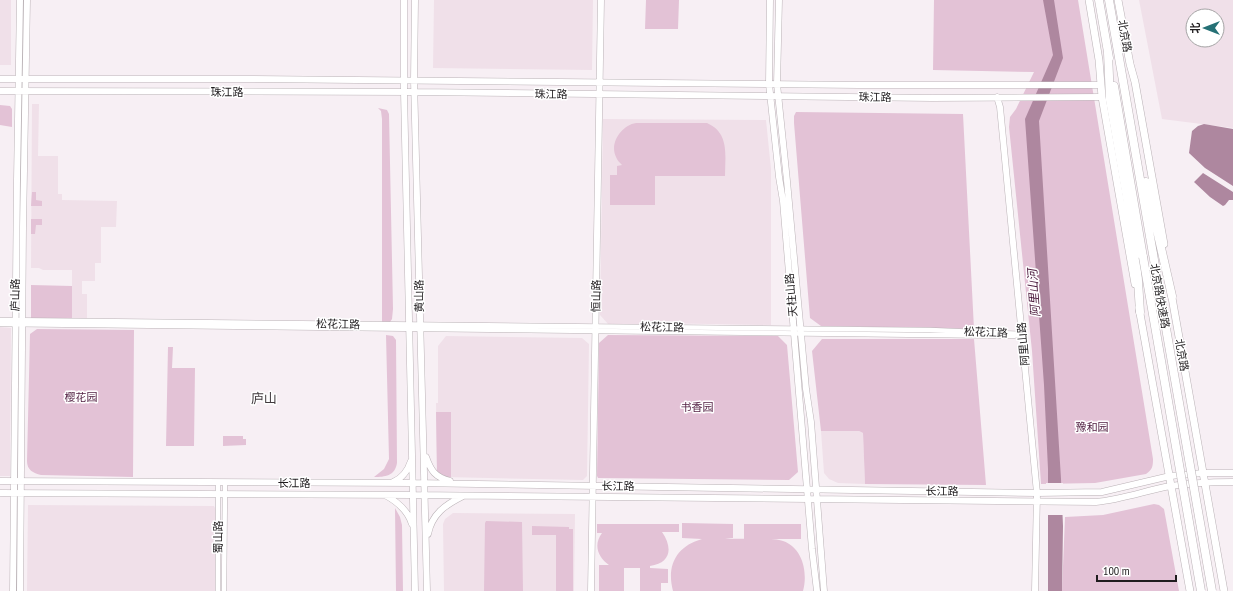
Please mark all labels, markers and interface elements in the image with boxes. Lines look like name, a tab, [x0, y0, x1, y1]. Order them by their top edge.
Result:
north arrow	[1185, 8, 1225, 48]
street label: 北京路	[1115, 19, 1135, 53]
text: 北	[1188, 23, 1202, 34]
street label: 珠江路	[211, 85, 244, 99]
street label: 珠江路	[534, 87, 568, 101]
street label: 珠江路	[858, 90, 892, 104]
street label: 北京路快速路	[1147, 262, 1173, 330]
water label: 阿里山河	[1024, 267, 1043, 318]
street label: 天柱山路	[782, 272, 800, 318]
street label: 庐山路	[8, 278, 22, 312]
street label: 黄山路	[412, 279, 426, 313]
street label: 恒山路	[589, 279, 603, 313]
street label: 松花江路	[316, 317, 360, 331]
street label: 松花江路	[640, 320, 684, 334]
street label: 阿里山路	[1014, 321, 1032, 367]
street label: 松花江路	[964, 324, 1008, 340]
street label: 北京路	[1172, 338, 1192, 372]
park label: 樱花园	[65, 390, 98, 404]
district label: 庐山	[251, 390, 277, 407]
park label: 书香园	[681, 400, 714, 414]
park label: 豫和园	[1076, 420, 1109, 434]
street label: 长江路	[278, 476, 311, 490]
street label: 长江路	[601, 479, 635, 493]
street label: 长江路	[925, 484, 959, 498]
street label: 蜀山路	[211, 521, 225, 554]
scale bar	[1097, 557, 1176, 583]
text: 100 m	[1103, 563, 1130, 578]

